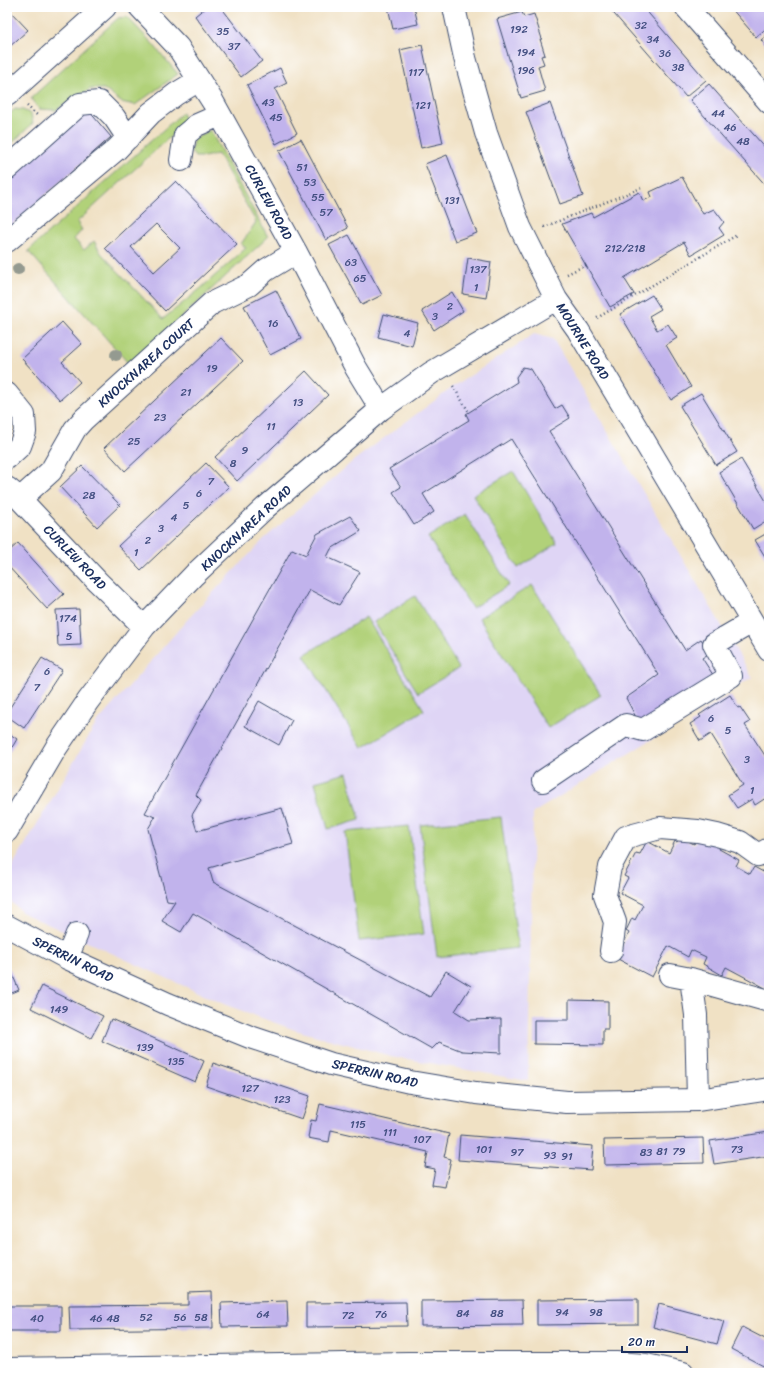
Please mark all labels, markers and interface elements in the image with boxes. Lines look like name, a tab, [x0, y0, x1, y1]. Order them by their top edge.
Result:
house number: 32	[635, 16, 648, 35]
house number: 192	[510, 20, 529, 39]
house number: 35	[217, 22, 230, 41]
house number: 34	[647, 30, 660, 49]
house number: 37	[228, 37, 241, 56]
house number: 194	[517, 43, 535, 62]
house number: 36	[659, 44, 671, 63]
house number: 38	[672, 58, 685, 77]
house number: 196	[517, 61, 535, 80]
house number: 117	[408, 63, 425, 82]
house number: 43	[262, 93, 274, 112]
house number: 121	[415, 96, 431, 115]
house number: 44	[711, 104, 725, 123]
house number: 45	[269, 108, 283, 127]
house number: 46	[723, 118, 737, 137]
house number: 48	[736, 132, 750, 151]
house number: 51	[296, 158, 308, 177]
street label: CURLEW ROAD	[239, 160, 299, 244]
house number: 53	[304, 173, 316, 192]
house number: 55	[311, 188, 325, 207]
house number: 131	[444, 191, 460, 210]
house number: 57	[319, 203, 333, 222]
house number: 212/218	[605, 239, 646, 258]
house number: 63	[345, 253, 357, 272]
house number: 137	[469, 260, 487, 279]
house number: 65	[354, 269, 367, 288]
house number: 1	[474, 278, 479, 297]
house number: 2	[447, 297, 454, 316]
street label: MOURNE ROAD	[550, 298, 616, 384]
house number: 3	[432, 307, 438, 326]
street label: KNOCKNAREA COURT	[92, 312, 201, 413]
house number: 16	[268, 314, 278, 333]
house number: 4	[404, 324, 411, 343]
house number: 19	[206, 359, 218, 378]
house number: 21	[180, 383, 192, 402]
house number: 13	[293, 393, 303, 412]
house number: 23	[154, 408, 166, 427]
house number: 11	[266, 417, 276, 436]
house number: 25	[127, 432, 141, 451]
house number: 9	[242, 441, 249, 460]
house number: 8	[230, 454, 237, 473]
house number: 7	[208, 472, 215, 491]
street label: KNOCKNAREA ROAD	[195, 479, 297, 577]
house number: 6	[196, 484, 202, 503]
house number: 28	[83, 486, 96, 505]
house number: 5	[183, 496, 190, 515]
house number: 4	[171, 508, 178, 527]
street label: CURLEW ROAD	[38, 519, 113, 595]
house number: 3	[158, 519, 164, 538]
house number: 2	[145, 531, 152, 550]
house number: 1	[134, 543, 139, 562]
house number: 174	[59, 609, 77, 628]
house number: 5	[66, 627, 73, 646]
house number: 6	[44, 662, 50, 681]
house number: 7	[34, 678, 41, 697]
house number: 6	[708, 709, 714, 728]
house number: 5	[725, 721, 732, 740]
house number: 3	[744, 750, 750, 769]
house number: 1	[750, 781, 755, 800]
street label: SPERRIN ROAD	[29, 929, 118, 989]
house number: 149	[50, 1000, 68, 1019]
house number: 139	[136, 1038, 154, 1057]
house number: 135	[167, 1052, 185, 1071]
street label: SPERRIN ROAD	[330, 1052, 421, 1094]
house number: 127	[241, 1079, 259, 1098]
house number: 123	[273, 1090, 291, 1109]
house number: 115	[350, 1115, 366, 1134]
house number: 111	[383, 1123, 397, 1142]
house number: 107	[413, 1130, 432, 1149]
house number: 101	[476, 1140, 492, 1159]
house number: 73	[731, 1140, 743, 1159]
house number: 81	[656, 1142, 668, 1161]
house number: 79	[672, 1142, 686, 1161]
house number: 97	[510, 1143, 524, 1162]
house number: 83	[640, 1143, 652, 1162]
house number: 93	[544, 1146, 556, 1165]
house number: 91	[561, 1147, 573, 1166]
house number: 94	[555, 1303, 569, 1322]
house number: 98	[589, 1303, 603, 1322]
house number: 84	[456, 1304, 470, 1323]
house number: 88	[490, 1304, 504, 1323]
house number: 64	[256, 1305, 270, 1324]
house number: 76	[375, 1305, 387, 1324]
house number: 72	[342, 1306, 355, 1325]
house number: 52	[139, 1308, 153, 1327]
house number: 56	[174, 1308, 186, 1327]
house number: 58	[194, 1308, 208, 1327]
house number: 40	[30, 1309, 44, 1328]
house number: 46	[89, 1309, 103, 1328]
house number: 48	[106, 1309, 120, 1328]
scale bar	[622, 1328, 687, 1354]
text: 20 m	[628, 1331, 655, 1353]

